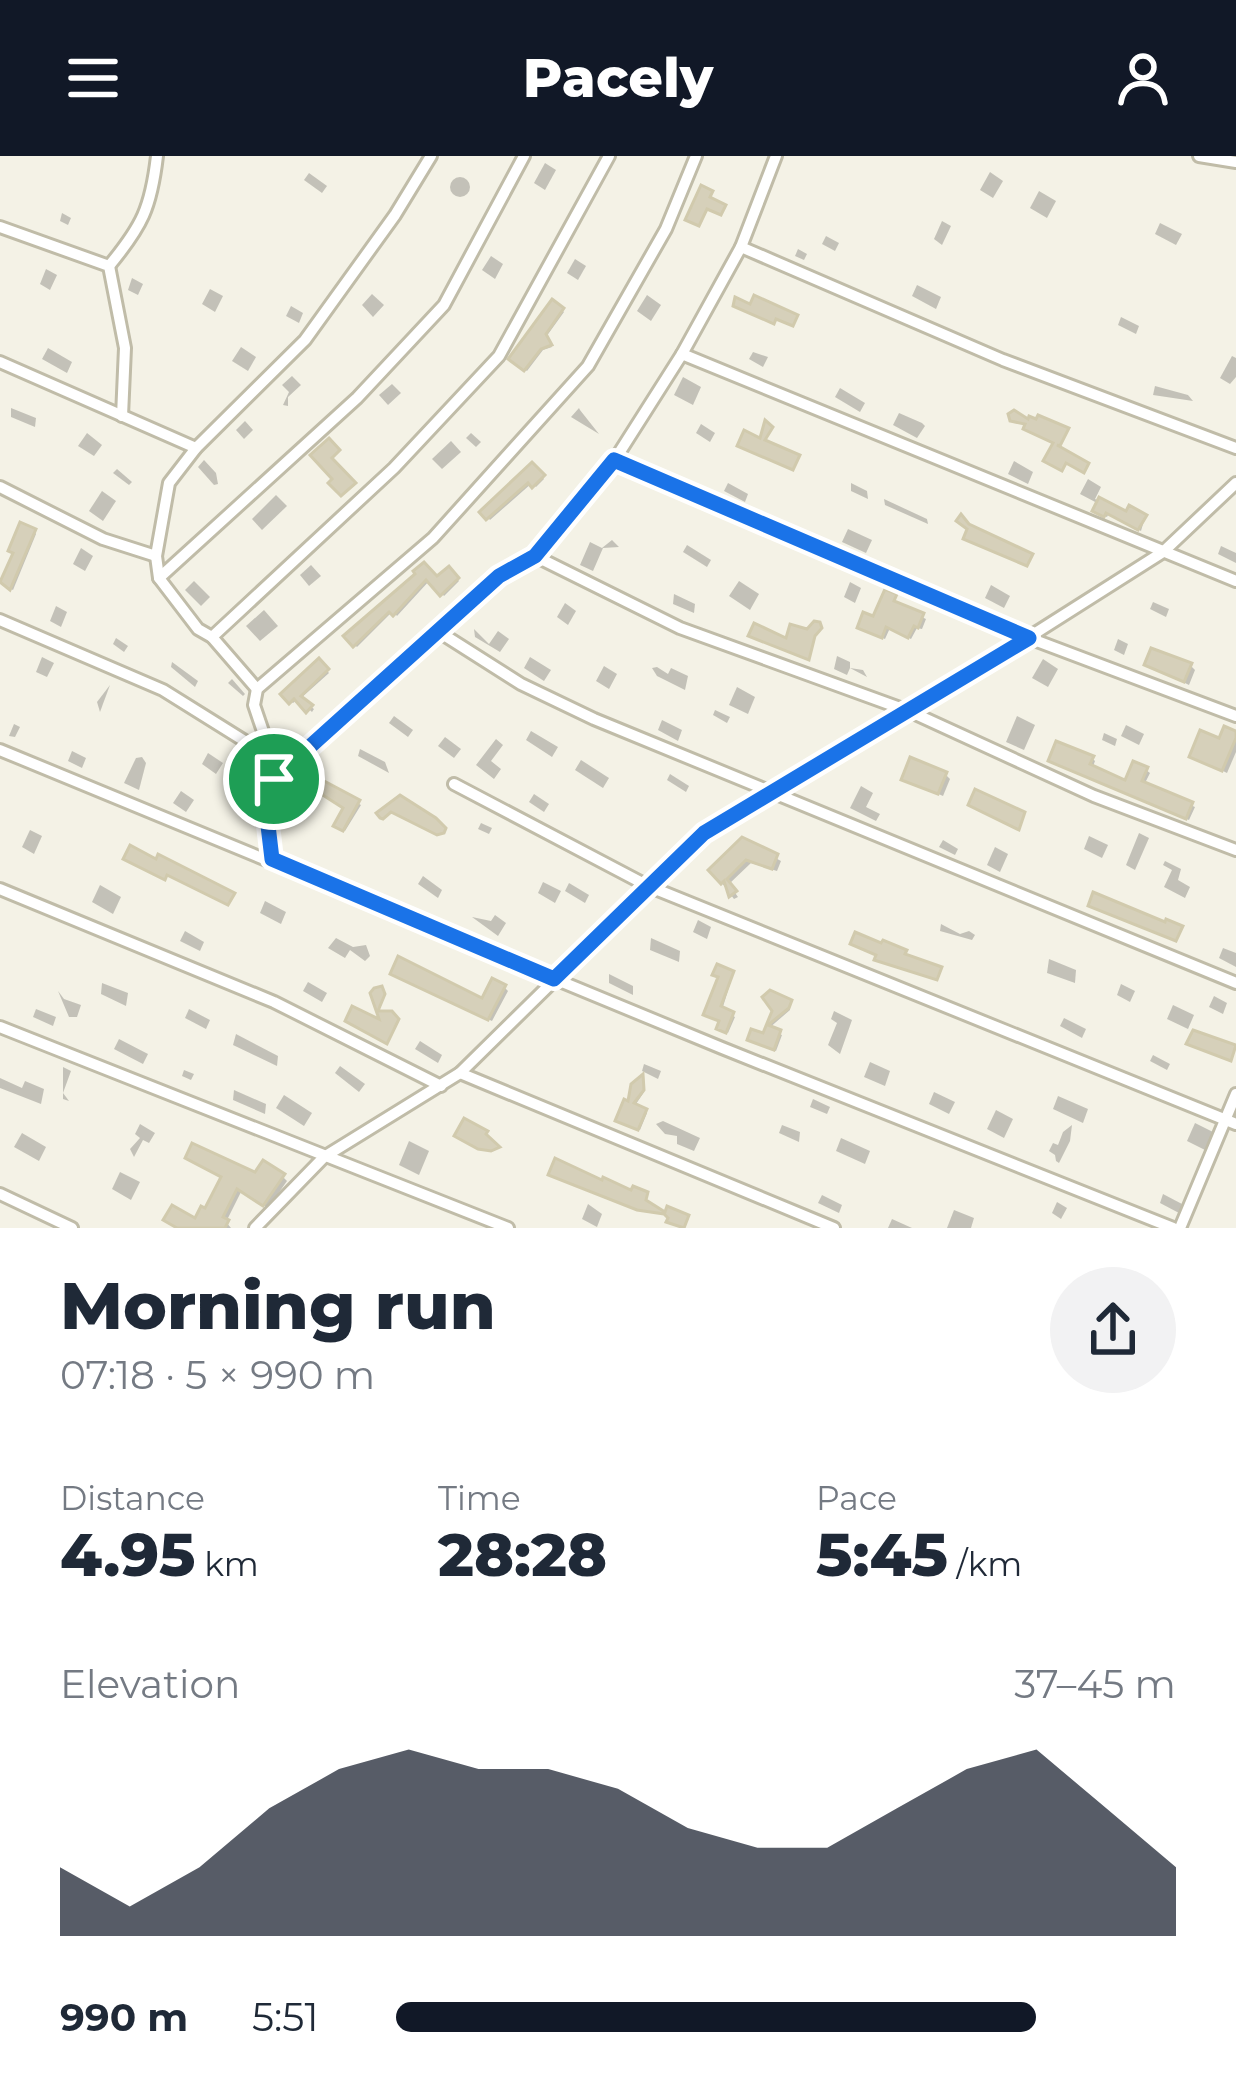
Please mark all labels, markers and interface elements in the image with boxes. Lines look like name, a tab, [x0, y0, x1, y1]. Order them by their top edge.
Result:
icon: menu	[60, 45, 126, 111]
text: Pacely	[523, 45, 713, 111]
icon: person	[1110, 45, 1176, 111]
pin	[223, 728, 325, 830]
icon: arrive	[241, 746, 307, 812]
text: Morning run	[60, 1265, 496, 1346]
button: share	[1050, 1267, 1176, 1393]
text: 07:18 · 5 × 990 m	[60, 1351, 375, 1399]
text: Distance	[60, 1478, 205, 1518]
text: Time	[438, 1478, 521, 1518]
text: Pace	[816, 1478, 897, 1518]
text: 4.95	[60, 1518, 196, 1591]
text: 28:28	[438, 1518, 607, 1591]
text: 5:45	[816, 1518, 948, 1591]
text: km	[196, 1544, 259, 1584]
text: /km	[948, 1544, 1022, 1584]
text: Elevation	[60, 1660, 240, 1708]
text: 37–45 m	[1014, 1660, 1176, 1708]
text: 990 m	[60, 1993, 188, 2041]
text: 5:51	[252, 1993, 319, 2041]

